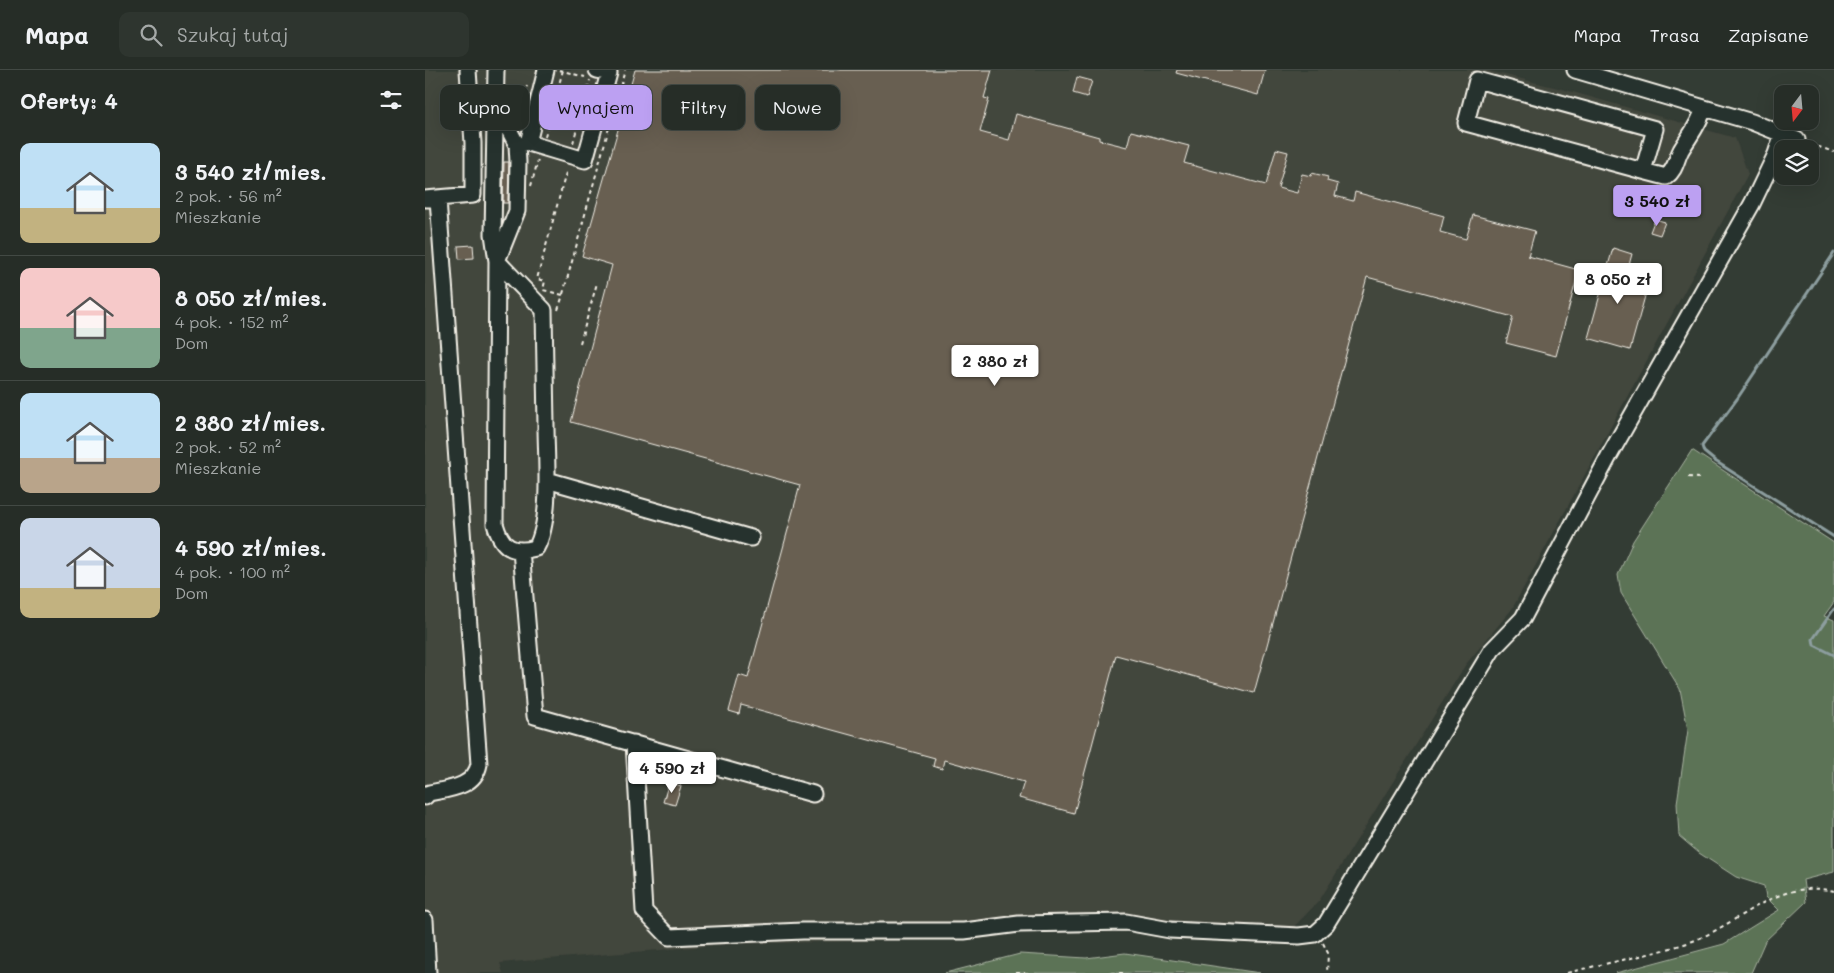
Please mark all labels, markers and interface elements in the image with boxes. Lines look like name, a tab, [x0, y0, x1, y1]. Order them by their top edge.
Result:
search box	[119, 12, 469, 57]
text: Mapa	[25, 19, 89, 50]
icon: search	[137, 21, 165, 49]
text: Szukaj tutaj	[177, 22, 288, 47]
text: Mapa	[1574, 23, 1622, 47]
text: Trasa	[1650, 23, 1700, 47]
text: Zapisane	[1728, 23, 1809, 47]
chip: Kupno	[440, 85, 529, 130]
chip: Wynajem	[539, 85, 652, 130]
chip: Filtry	[662, 85, 745, 130]
chip: Nowe	[755, 85, 840, 130]
north arrow	[1774, 85, 1819, 130]
map controls	[1774, 85, 1819, 185]
icon: filters	[377, 86, 405, 114]
text: Oferty: 4	[20, 87, 118, 114]
button: layers	[1774, 140, 1819, 185]
text: 3 540 zł/mies.	[175, 158, 327, 185]
icon: home	[60, 163, 120, 223]
pin: 3 540 zł	[1605, 184, 1709, 227]
text: 2 pok. · 56 m²	[175, 185, 282, 206]
text: 3 540 zł	[1624, 190, 1690, 211]
text: Mieszkanie	[175, 206, 261, 227]
pin: 8 050 zł	[1566, 262, 1670, 305]
text: 8 050 zł	[1585, 268, 1651, 289]
text: 8 050 zł/mies.	[175, 284, 327, 311]
icon: home	[60, 288, 120, 348]
text: 4 pok. · 152 m²	[175, 311, 289, 332]
text: Dom	[175, 332, 208, 353]
pin: 2 380 zł	[943, 344, 1047, 387]
text: 2 380 zł	[962, 350, 1028, 371]
text: 2 380 zł/mies.	[175, 409, 326, 436]
icon: home	[60, 413, 120, 473]
text: 2 pok. · 52 m²	[175, 436, 281, 457]
text: Mieszkanie	[175, 457, 261, 478]
text: 4 590 zł/mies.	[175, 534, 327, 561]
icon: home	[60, 538, 120, 598]
text: 4 pok. · 100 m²	[175, 561, 290, 582]
text: Dom	[175, 582, 208, 603]
pin: 4 590 zł	[620, 752, 724, 794]
text: 4 590 zł	[639, 757, 705, 778]

